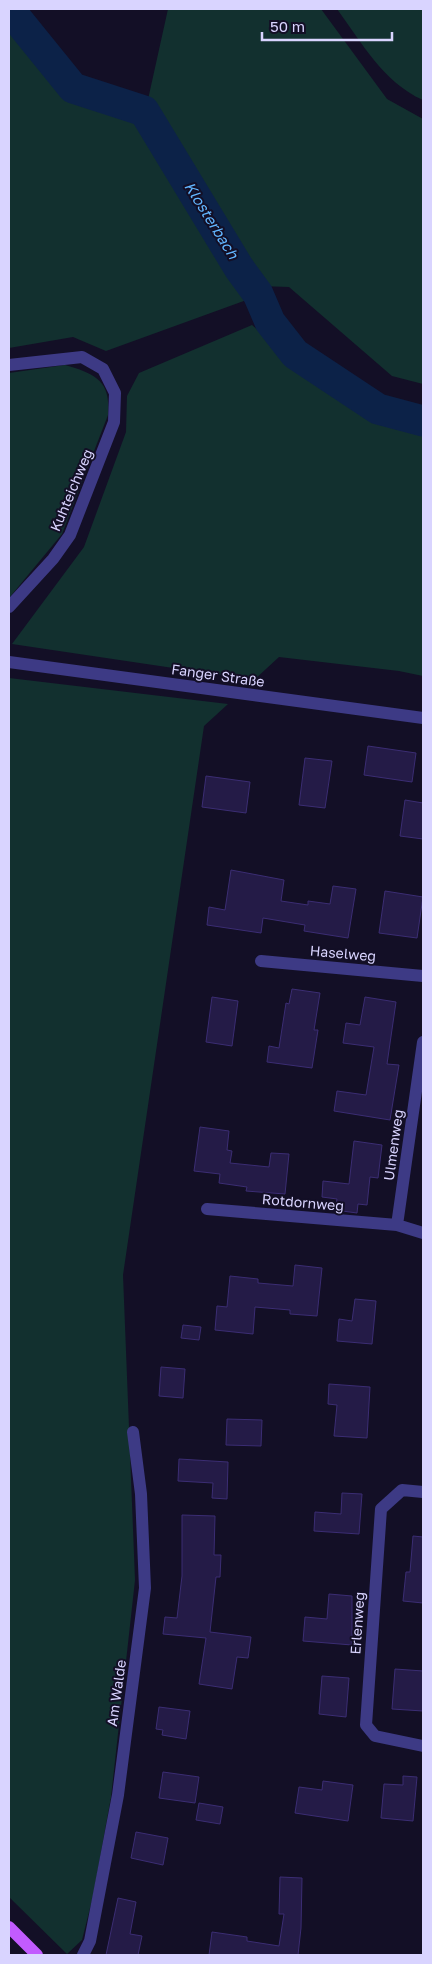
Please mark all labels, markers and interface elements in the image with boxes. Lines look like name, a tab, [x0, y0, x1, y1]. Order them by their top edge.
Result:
scale bar	[262, 10, 392, 42]
text: 50 m	[270, 17, 305, 35]
water label: Klosterbach	[181, 178, 243, 263]
street label: Kuhteichweg	[46, 446, 96, 534]
street label: Fanger Straße	[170, 660, 266, 690]
street label: Haselweg	[309, 942, 377, 964]
street label: Ulmenweg	[380, 1108, 406, 1182]
street label: Rotdornweg	[261, 1190, 345, 1214]
street label: Erlenweg	[346, 1591, 368, 1655]
street label: Am Walde	[103, 1659, 129, 1727]

